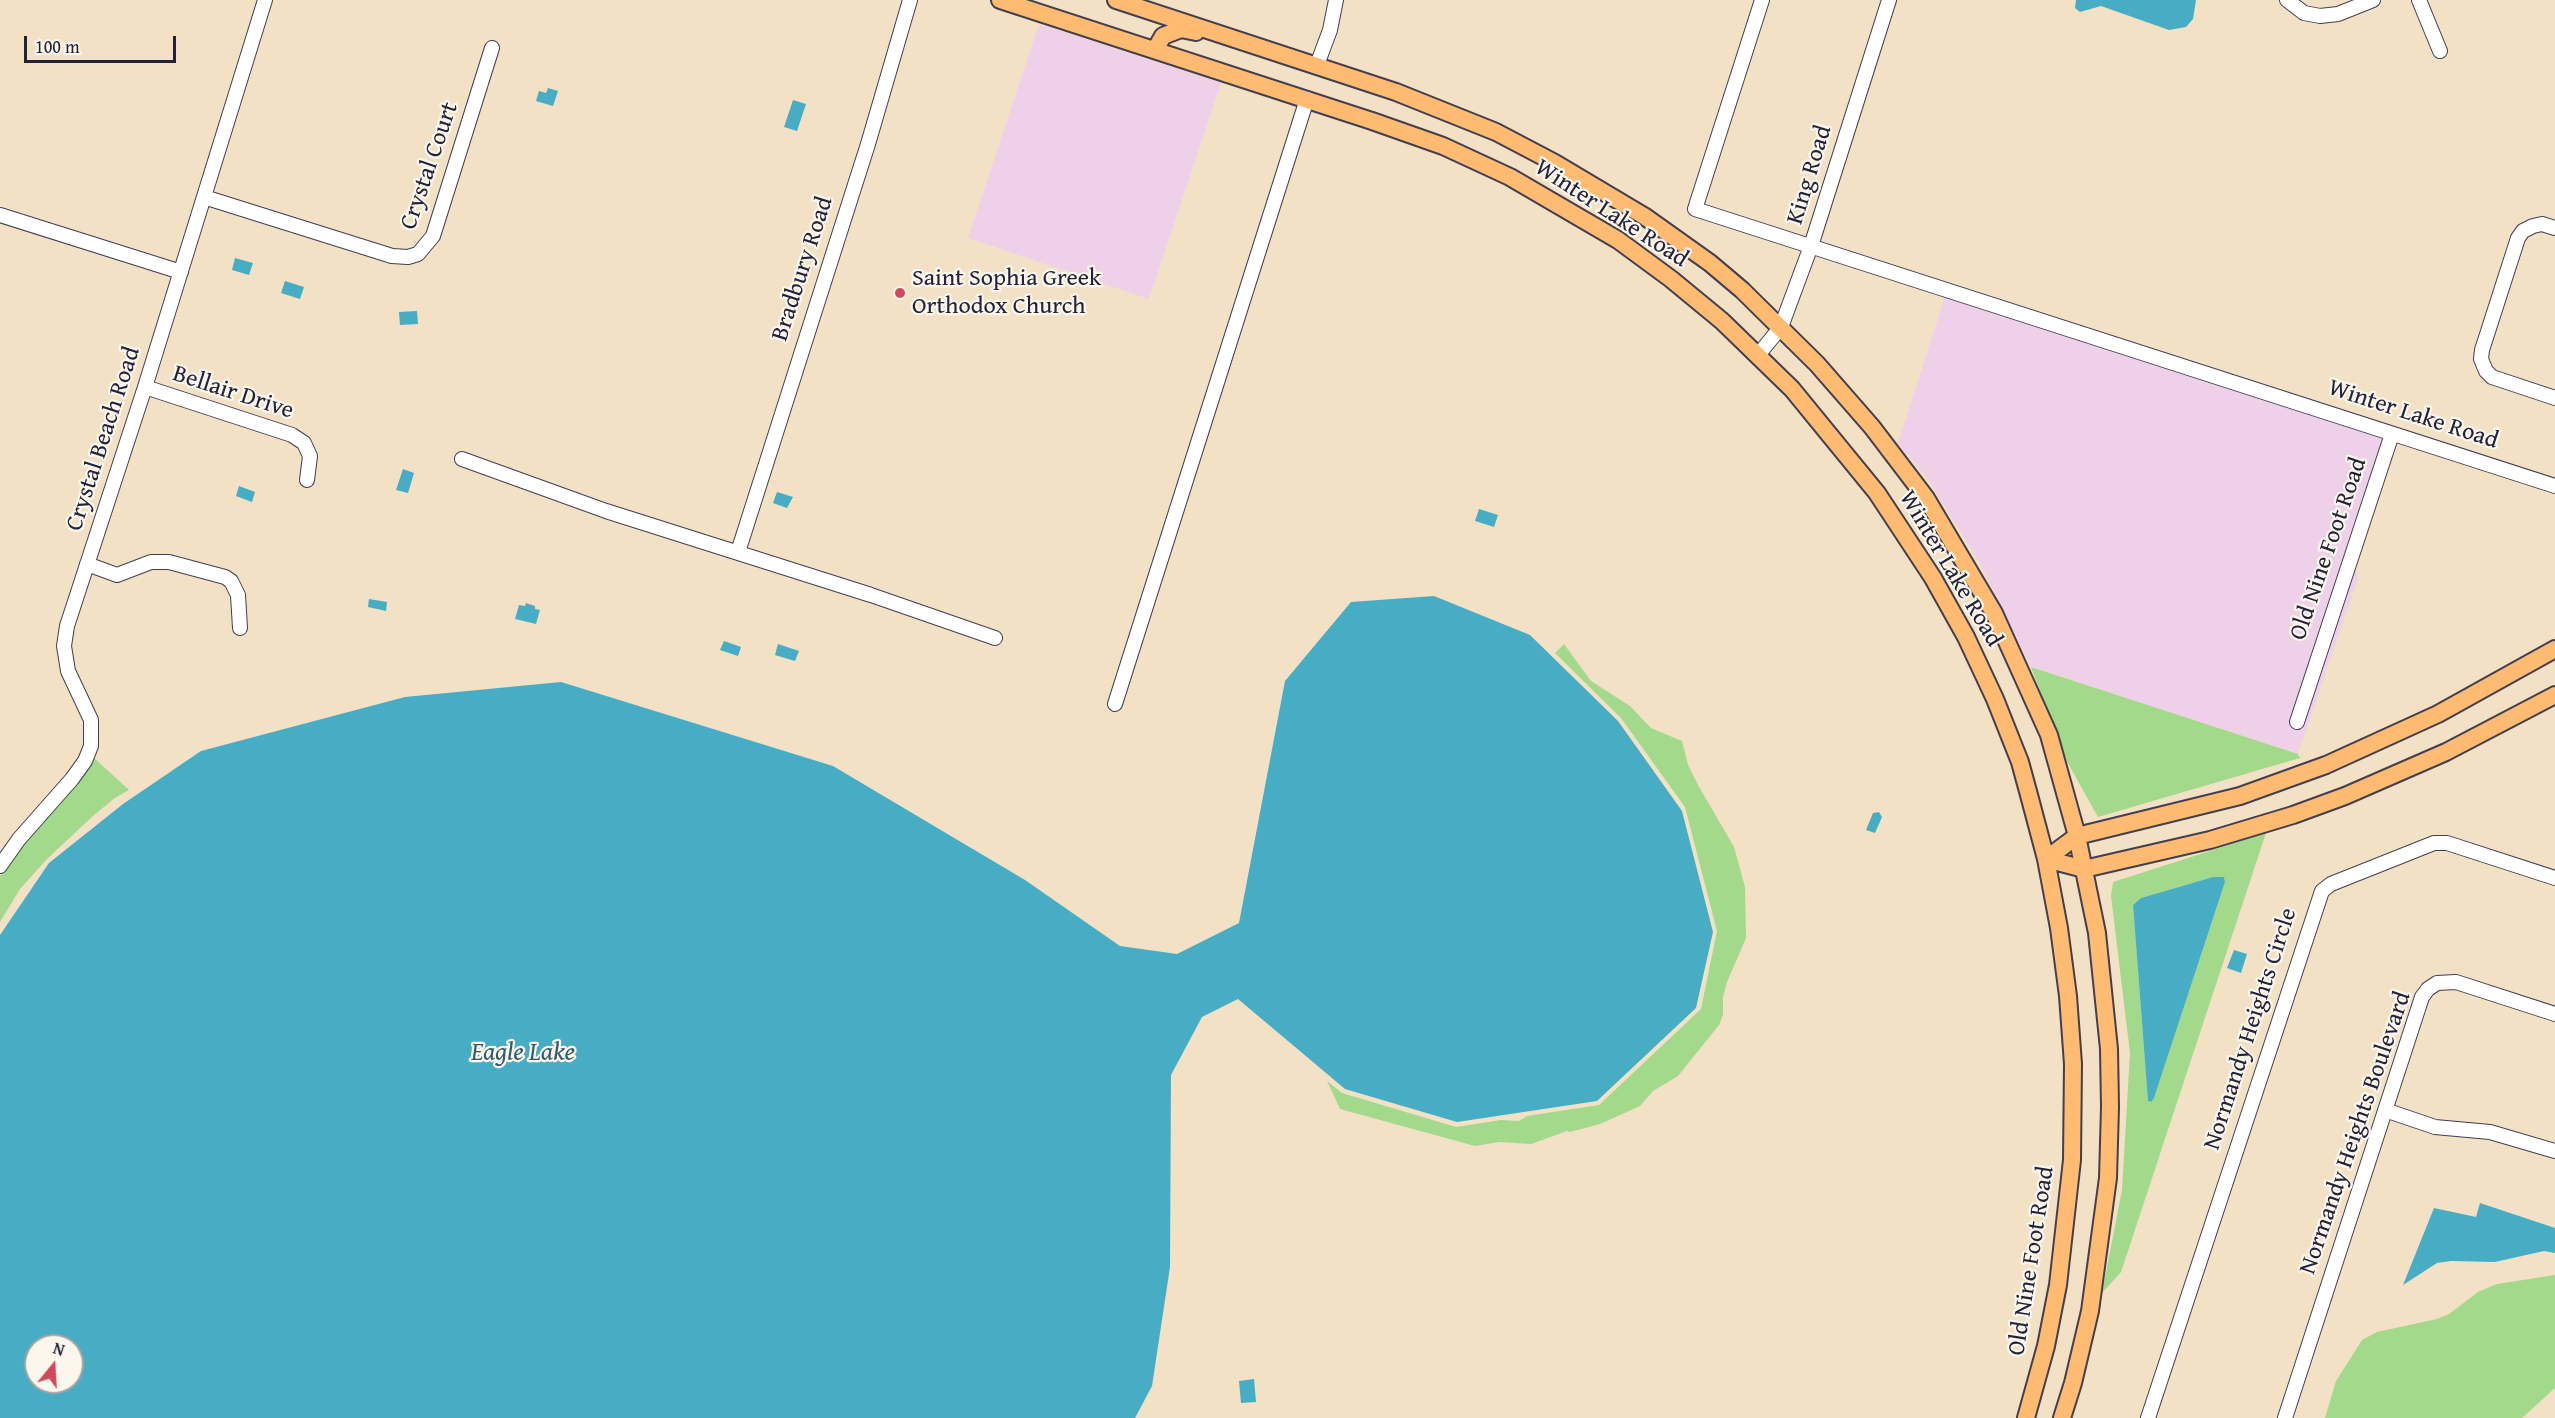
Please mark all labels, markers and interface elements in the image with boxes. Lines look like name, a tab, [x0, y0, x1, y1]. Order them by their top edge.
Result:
scale bar	[27, 24, 178, 62]
text: 100 m	[35, 33, 80, 60]
street label: Crystal Court	[395, 98, 465, 234]
street label: King Road	[1781, 122, 1839, 228]
street label: Winter Lake Road	[1529, 154, 1693, 274]
street label: Bradbury Road	[766, 193, 840, 345]
place label: Saint Sophia Greek Orthodox Church	[912, 265, 1101, 321]
marker: Saint Sophia Greek Orthodox Church	[893, 286, 907, 300]
street label: Crystal Beach Road	[61, 343, 147, 535]
street label: Bellair Drive	[169, 360, 297, 426]
street label: Winter Lake Road	[2324, 374, 2502, 456]
street label: Old Nine Foot Road	[2284, 454, 2374, 644]
street label: Winter Lake Road	[1892, 486, 2008, 652]
street label: Normandy Heights Circle	[2198, 904, 2304, 1154]
street label: Normandy Heights Boulevard	[2294, 988, 2418, 1278]
water label: Eagle Lake	[471, 1037, 575, 1069]
street label: Old Nine Foot Road	[2003, 1164, 2061, 1358]
north arrow	[24, 1334, 84, 1394]
text: N	[50, 1336, 68, 1362]

